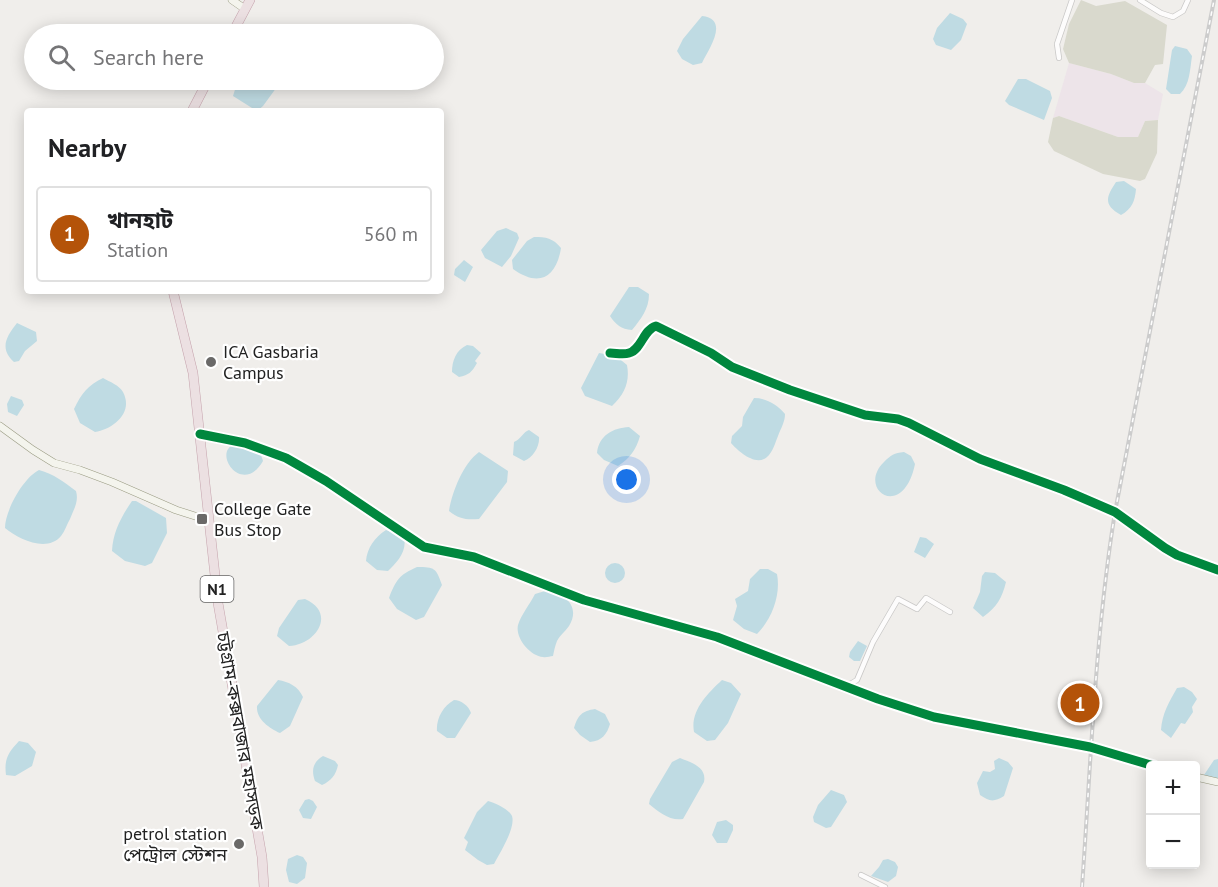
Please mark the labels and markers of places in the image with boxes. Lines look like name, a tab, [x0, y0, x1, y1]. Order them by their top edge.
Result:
place label: ICA Gasbaria Campus	[223, 340, 319, 384]
marker: ICA Gasbaria Campus	[204, 355, 218, 369]
place label: College Gate Bus Stop	[214, 497, 311, 541]
marker: College Gate Bus Stop	[195, 512, 209, 526]
pin: 1	[1060, 680, 1100, 726]
place label: petrol station পেট্রোল স্টেশন	[123, 822, 228, 866]
marker: petrol station পেট্রোল স্টেশন	[232, 837, 246, 851]

